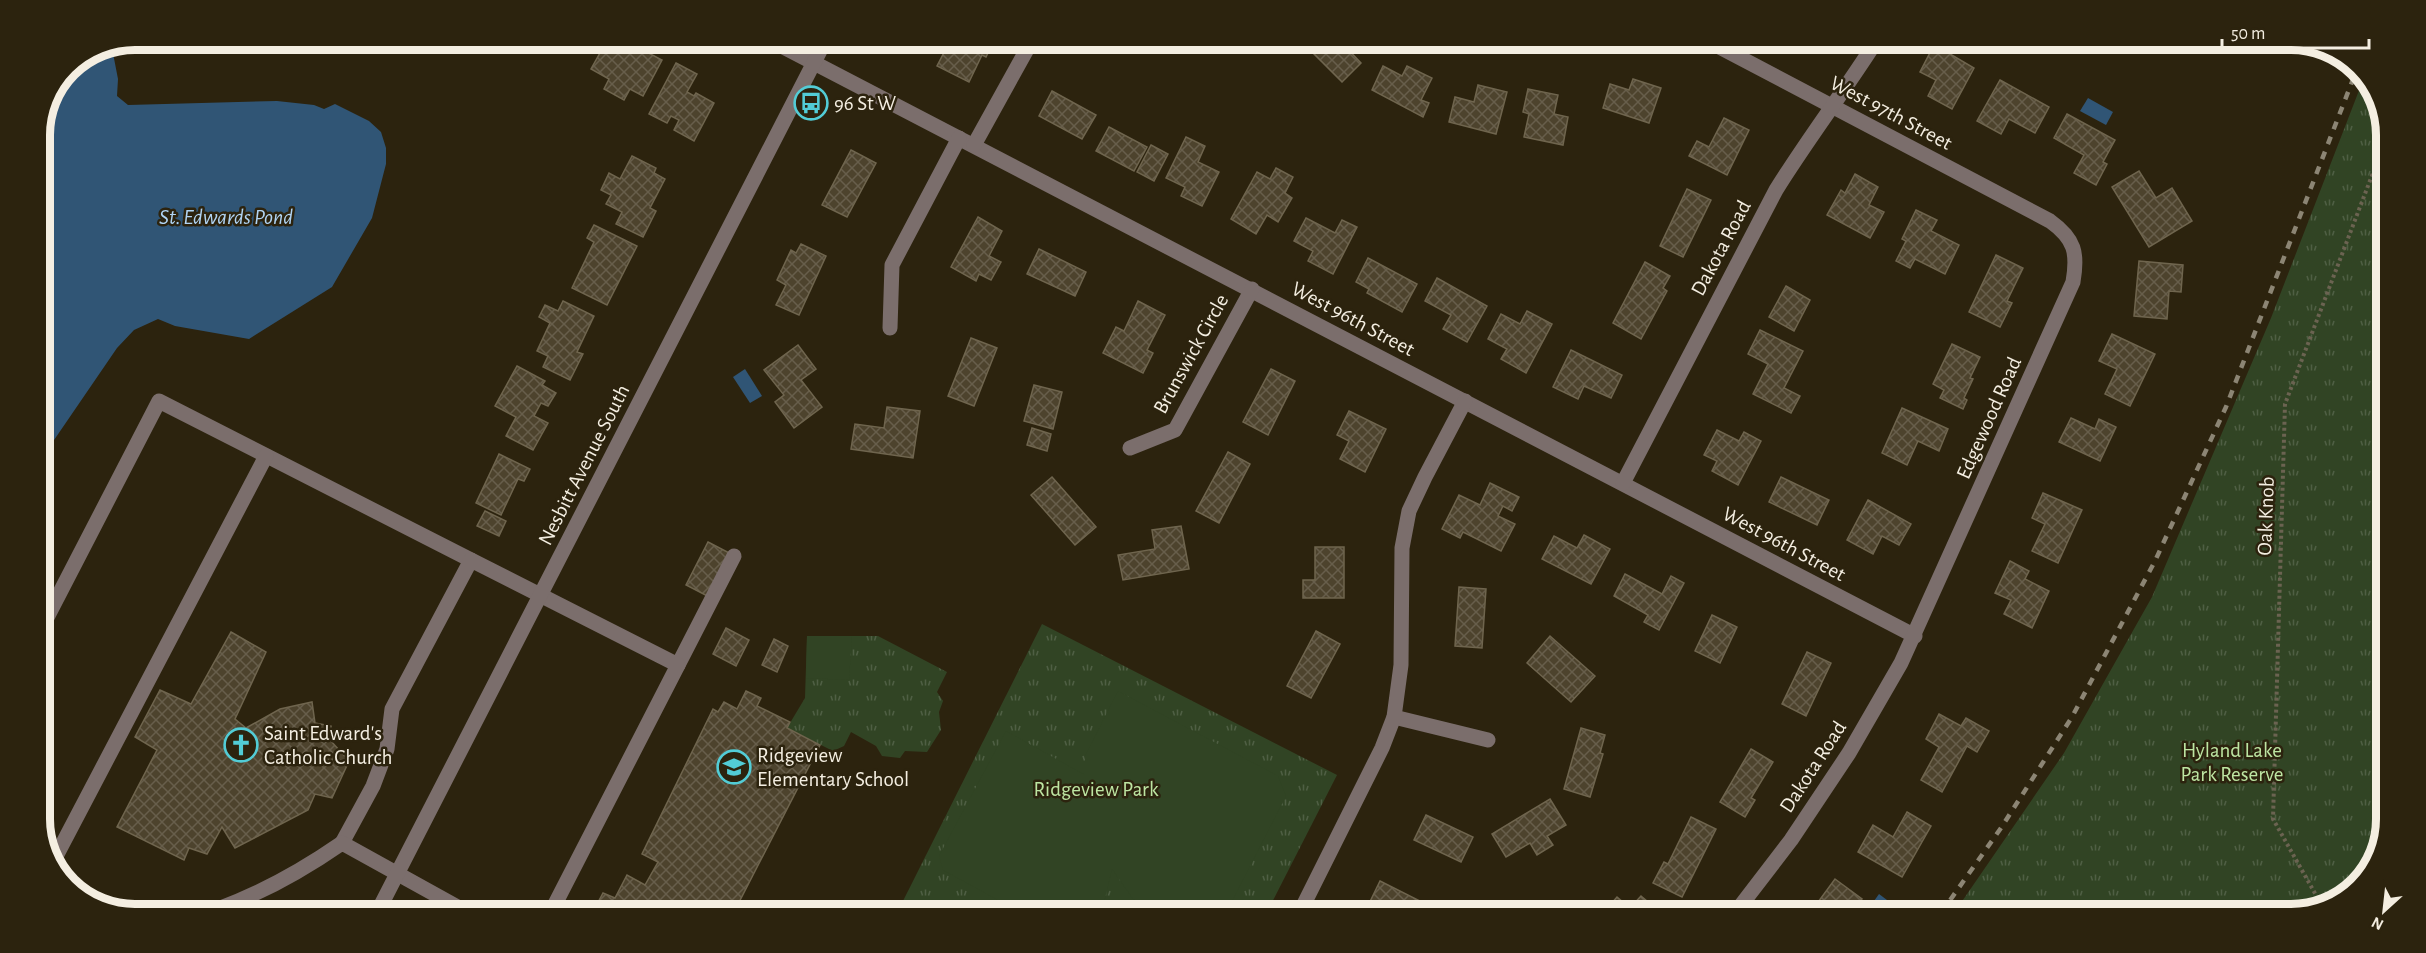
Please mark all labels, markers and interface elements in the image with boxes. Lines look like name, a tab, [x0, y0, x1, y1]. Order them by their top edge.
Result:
scale bar	[2222, 12, 2369, 50]
text: 50 m	[2231, 25, 2265, 43]
street label: West 97th Street	[1827, 72, 1956, 154]
bus stop icon: 96 St W	[793, 85, 829, 121]
place label: 96 St W	[834, 93, 896, 114]
street label: Dakota Road	[1687, 197, 1755, 299]
water label: St. Edwards Pond	[159, 206, 293, 228]
street label: West 96th Street	[1288, 278, 1418, 360]
street label: Brunswick Circle	[1150, 291, 1232, 417]
street label: Edgewood Road	[1953, 354, 2025, 482]
street label: Nesbitt Avenue South	[534, 381, 634, 549]
street label: Oak Knob	[2254, 476, 2278, 556]
street label: West 96th Street	[1719, 503, 1849, 585]
street label: Dakota Road	[1776, 717, 1850, 817]
place label: Saint Edward's Catholic Church	[264, 723, 392, 768]
church icon: Saint Edward's Catholic Church	[223, 727, 259, 763]
park label: Hyland Lake Park Reserve	[2180, 740, 2284, 785]
place label: Ridgeview Elementary School	[757, 745, 909, 790]
school or university icon: Ridgeview Elementary School	[716, 749, 752, 785]
park label: Ridgeview Park	[1033, 779, 1159, 800]
north arrow	[2354, 881, 2414, 941]
text: N	[2369, 914, 2386, 933]

